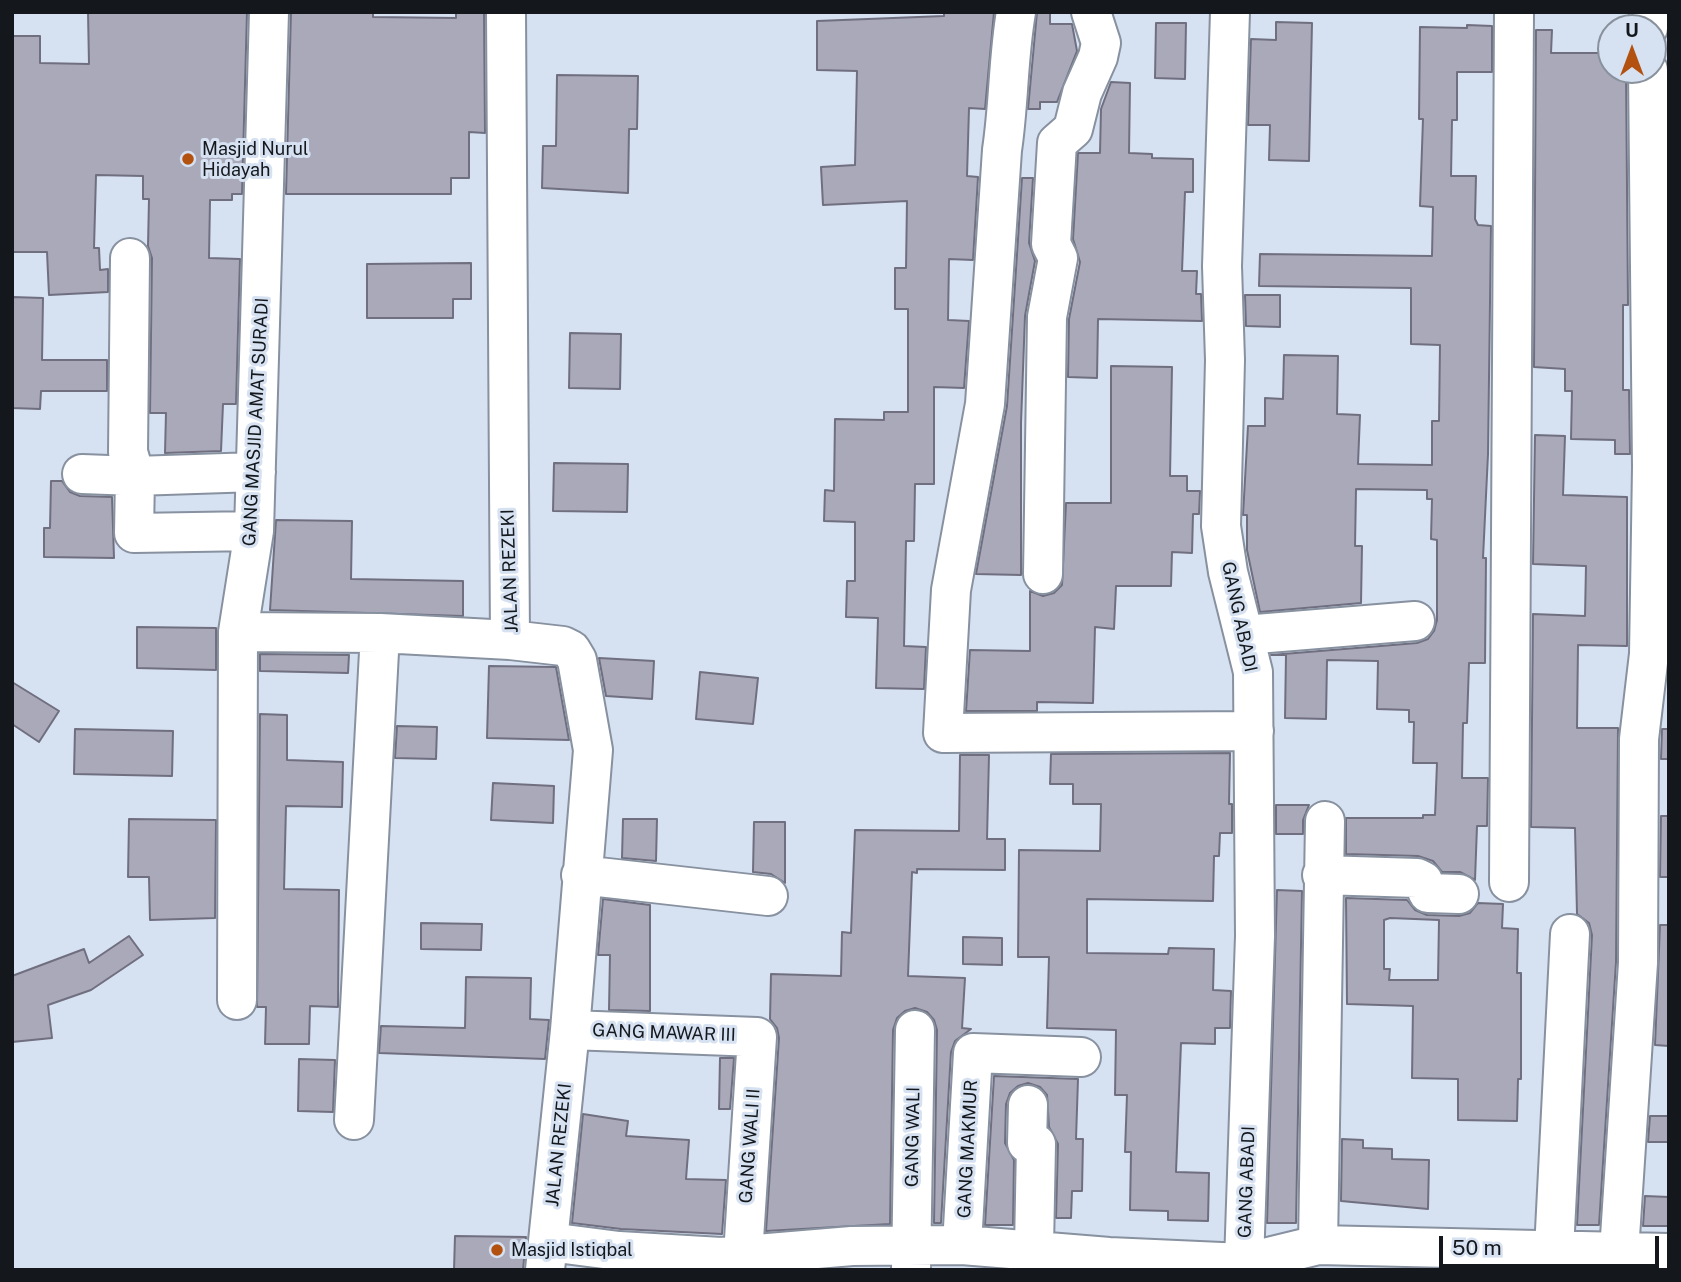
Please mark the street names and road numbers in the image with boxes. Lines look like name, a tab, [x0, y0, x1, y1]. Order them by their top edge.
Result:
street label: GANG MASJID AMAT SURADI	[239, 297, 273, 547]
street label: JALAN REZEKI	[497, 509, 523, 633]
street label: GANG ABADI	[1217, 560, 1261, 674]
street label: GANG MAWAR III	[592, 1020, 736, 1046]
street label: GANG MAKMUR	[954, 1079, 982, 1219]
street label: JALAN REZEKI	[542, 1082, 576, 1208]
street label: GANG WALI	[901, 1087, 925, 1187]
street label: GANG WALI II	[735, 1088, 765, 1204]
street label: GANG ABADI	[1234, 1126, 1260, 1238]

